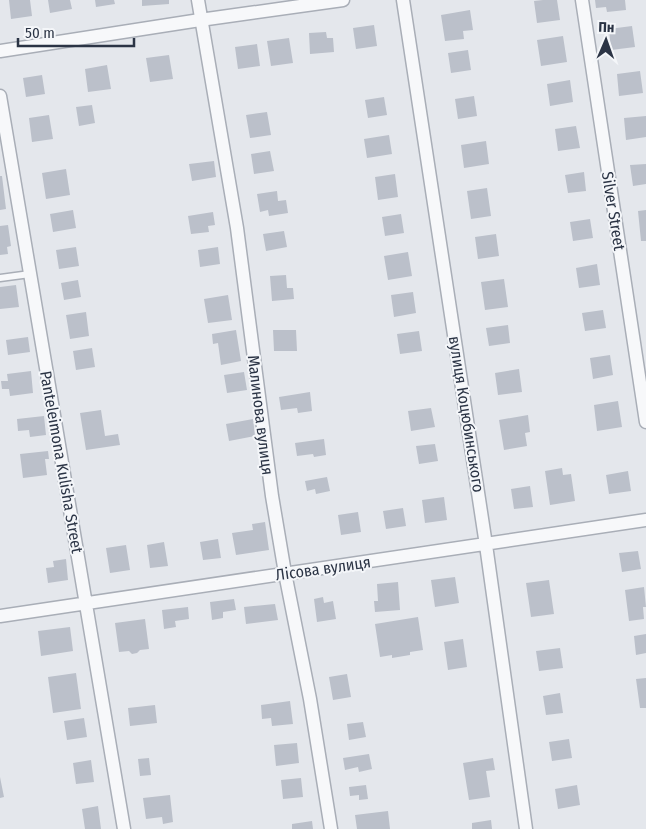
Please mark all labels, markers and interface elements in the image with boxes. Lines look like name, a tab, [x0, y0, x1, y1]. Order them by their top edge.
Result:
scale bar	[18, 15, 134, 47]
north arrow	[581, 15, 631, 65]
text: Пн	[598, 19, 615, 36]
text: 50 m	[25, 24, 55, 42]
street label: Silver Street	[598, 170, 629, 253]
street label: вулиця Коцюбинського	[445, 335, 488, 494]
street label: Малинова вулиця	[244, 354, 277, 476]
street label: Panteleimona Kulisha Street	[36, 369, 87, 555]
street label: Лісова вулиця	[274, 552, 372, 585]

